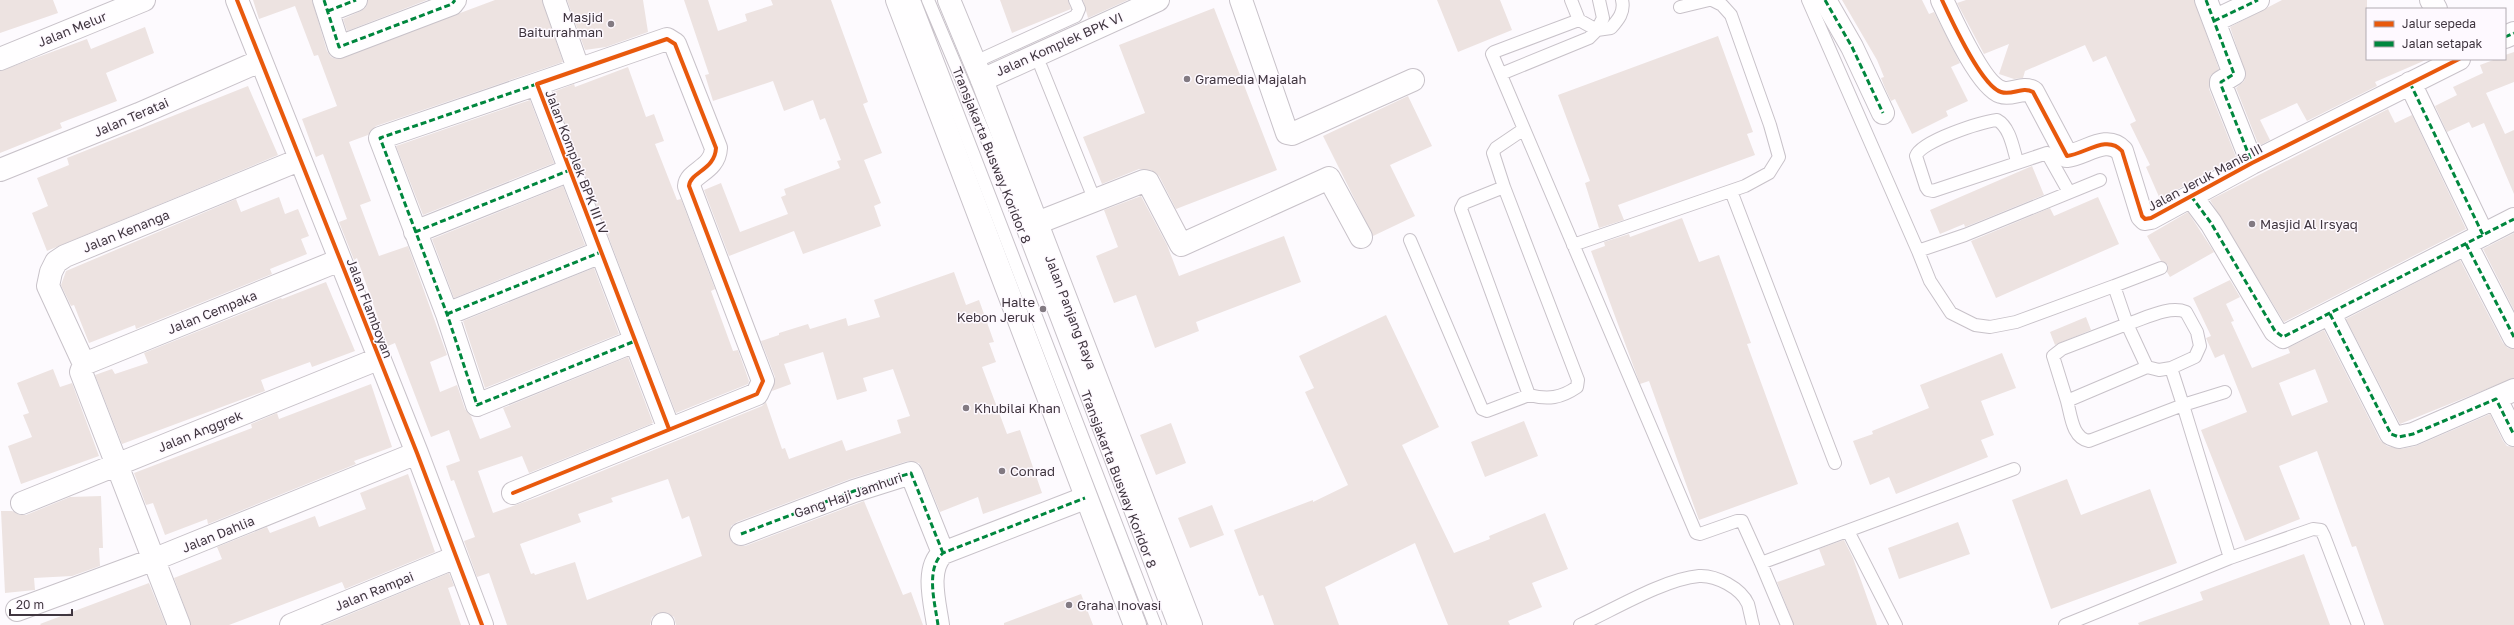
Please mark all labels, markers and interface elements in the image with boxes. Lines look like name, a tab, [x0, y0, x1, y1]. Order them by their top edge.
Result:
street label: Jalan Melur	[35, 8, 109, 50]
legend	[2366, 8, 2506, 60]
place label: Masjid Baiturrahman	[518, 9, 603, 40]
street label: Jalan Komplek BPK VI	[993, 9, 1125, 79]
text: Jalur sepeda	[2402, 16, 2476, 31]
marker: Masjid Baiturrahman	[606, 19, 616, 29]
text: Jalan setapak	[2402, 36, 2483, 51]
street label: Transjakarta Busway Koridor 8	[949, 64, 1035, 246]
place label: Gramedia Majalah	[1195, 71, 1306, 87]
marker: Gramedia Majalah	[1182, 74, 1192, 84]
street label: Jalan Komplek BPK III IV	[542, 88, 612, 237]
street label: Jalan Teratai	[91, 94, 171, 140]
street label: Jalan Jeruk Manis III	[2145, 140, 2265, 214]
street label: Jalan Kenanga	[80, 206, 172, 256]
place label: Masjid Al Irsyaq	[2260, 216, 2358, 232]
marker: Masjid Al Irsyaq	[2247, 219, 2257, 229]
street label: Jalan Panjang Raya	[1042, 253, 1100, 371]
street label: Jalan Flamboyan	[344, 256, 396, 360]
street label: Jalan Cempaka	[165, 287, 259, 337]
place label: Halte Kebon Jeruk	[957, 294, 1036, 325]
marker: Halte Kebon Jeruk	[1038, 304, 1048, 314]
street label: Transjakarta Busway Koridor 8	[1078, 388, 1160, 570]
place label: Khubilai Khan	[974, 400, 1061, 416]
marker: Khubilai Khan	[961, 403, 971, 413]
street label: Jalan Anggrek	[155, 407, 245, 455]
place label: Conrad	[1010, 463, 1055, 479]
marker: Conrad	[997, 466, 1007, 476]
street label: Gang Haji Jamhuri	[792, 469, 904, 521]
street label: Jalan Dahlia	[179, 512, 257, 556]
street label: Jalan Rampai	[332, 568, 416, 614]
scale bar	[10, 591, 72, 617]
text: 20 m	[16, 597, 44, 612]
place label: Graha Inovasi	[1077, 597, 1161, 613]
marker: Graha Inovasi	[1064, 600, 1074, 610]

